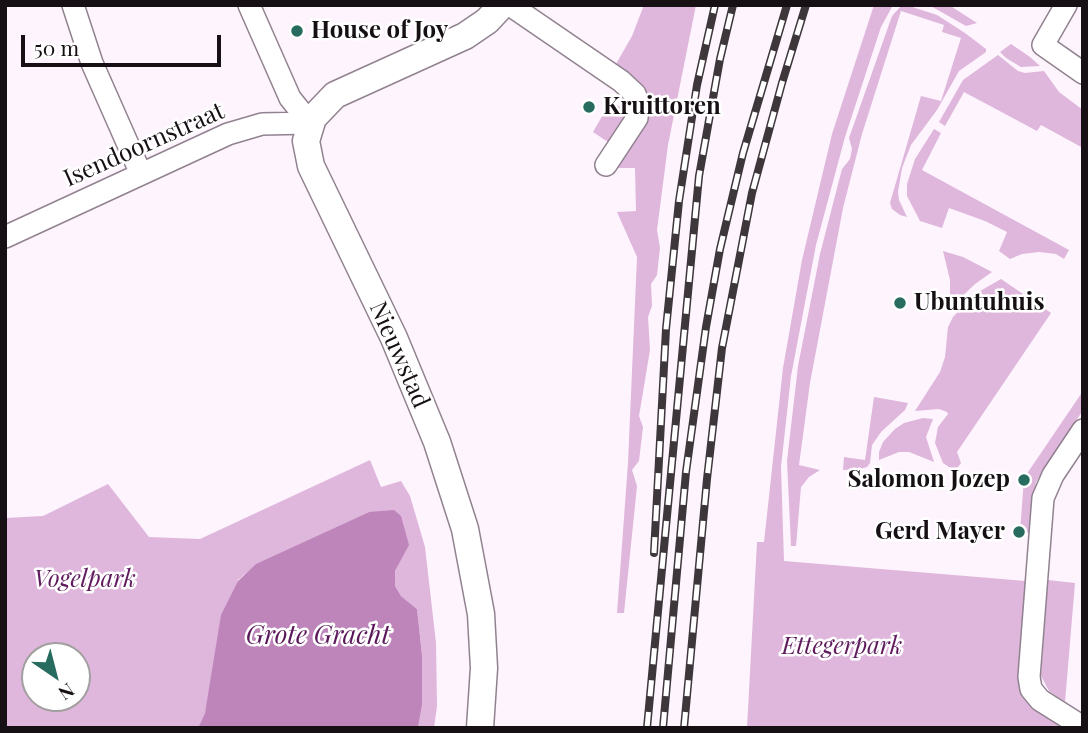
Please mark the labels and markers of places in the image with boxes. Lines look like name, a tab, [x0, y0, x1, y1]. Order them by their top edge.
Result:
place label: House of Joy	[311, 17, 448, 45]
marker: House of Joy	[289, 23, 305, 39]
place label: Kruittoren	[603, 93, 721, 121]
marker: Kruittoren	[581, 99, 597, 115]
place label: Ubuntuhuis	[914, 289, 1045, 317]
marker: Ubuntuhuis	[892, 295, 908, 311]
place label: Salomon Jozep	[847, 466, 1010, 494]
marker: Salomon Jozep	[1016, 472, 1032, 488]
place label: Gerd Mayer	[875, 518, 1005, 546]
marker: Gerd Mayer	[1011, 524, 1027, 540]

